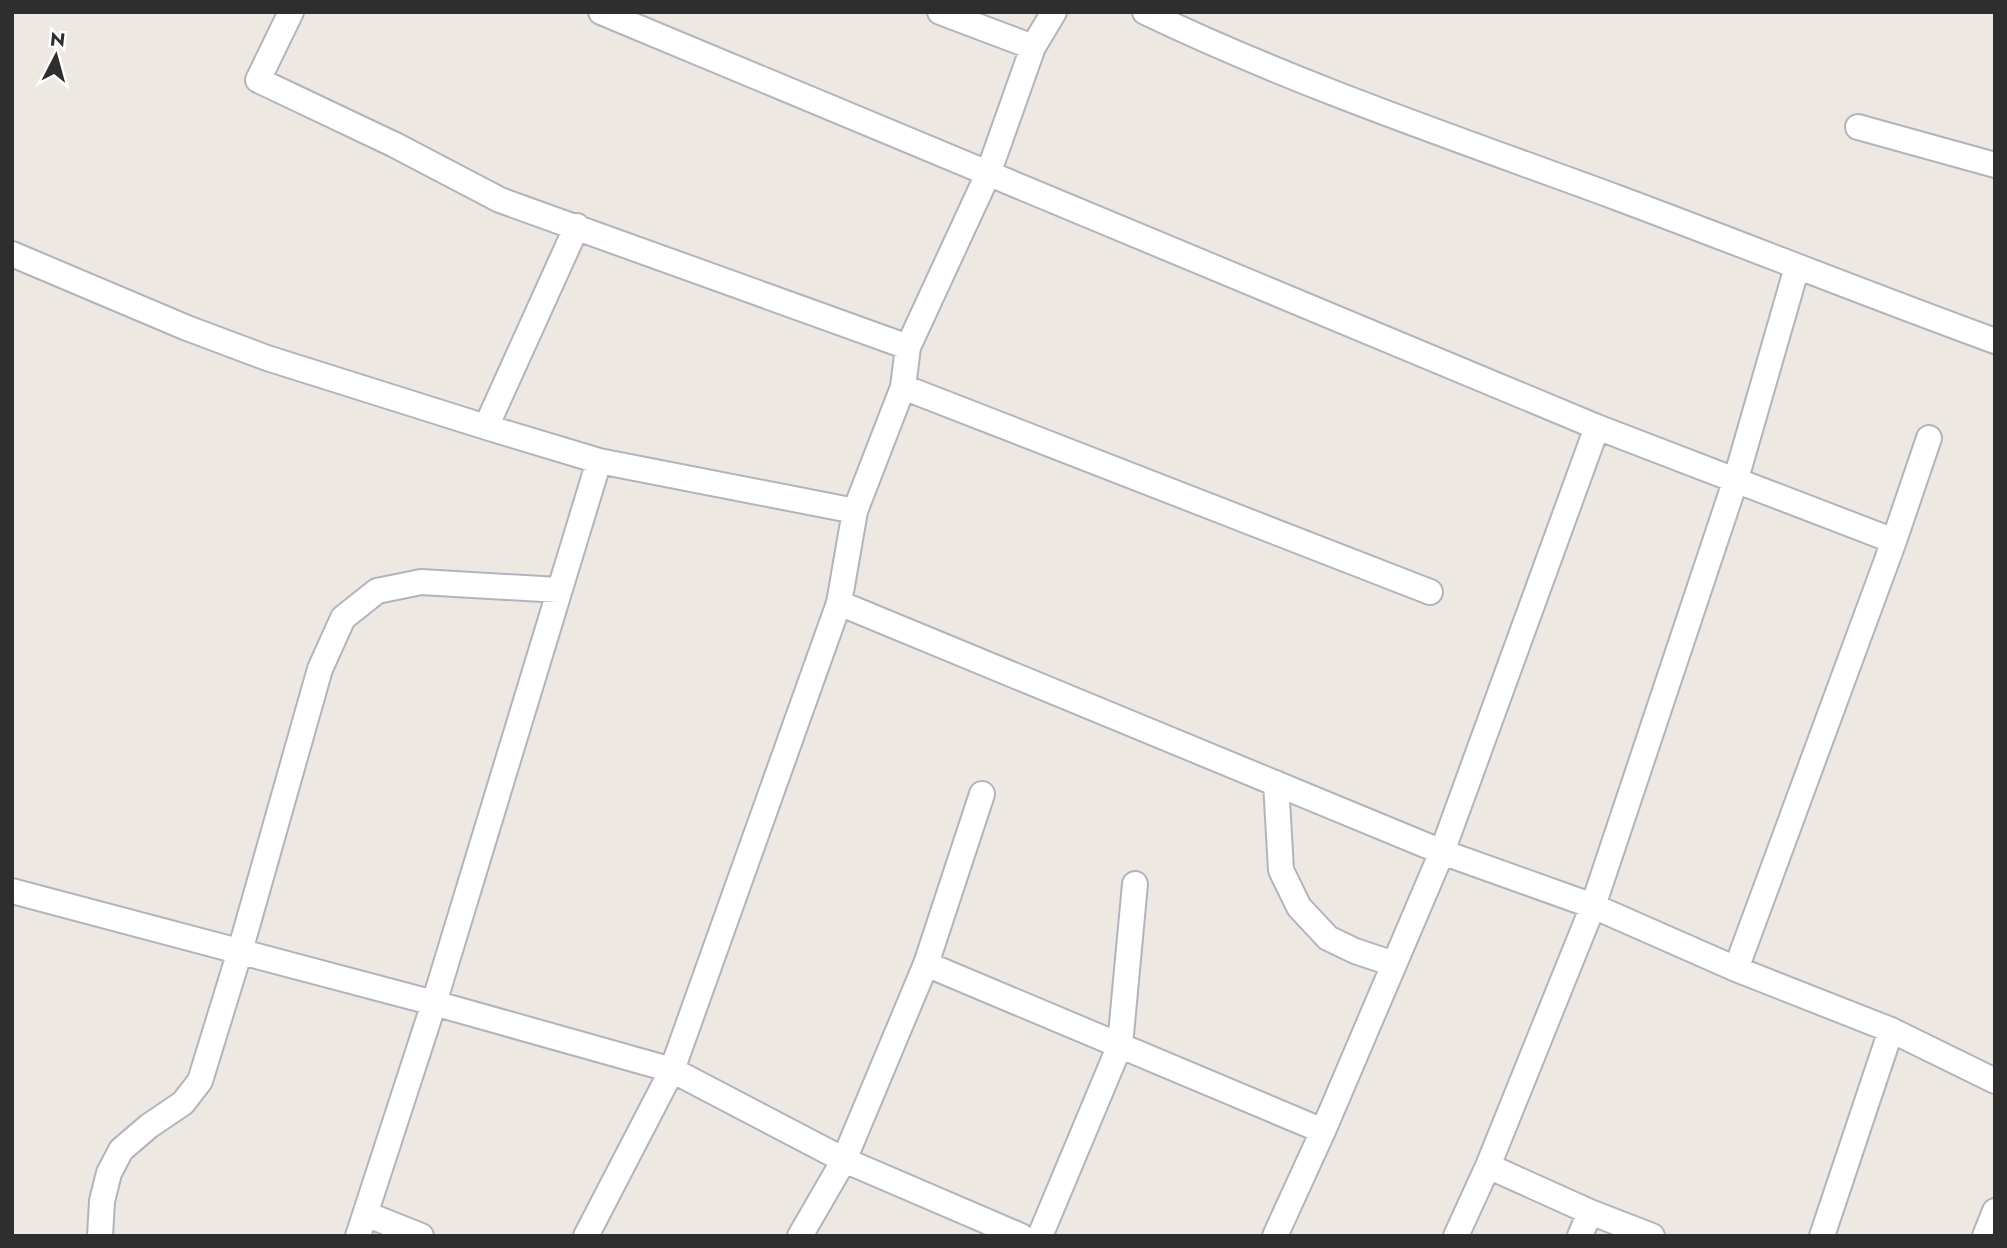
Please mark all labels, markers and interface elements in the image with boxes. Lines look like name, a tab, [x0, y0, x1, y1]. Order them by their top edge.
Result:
north arrow	[21, 21, 91, 91]
text: N	[49, 25, 67, 54]

